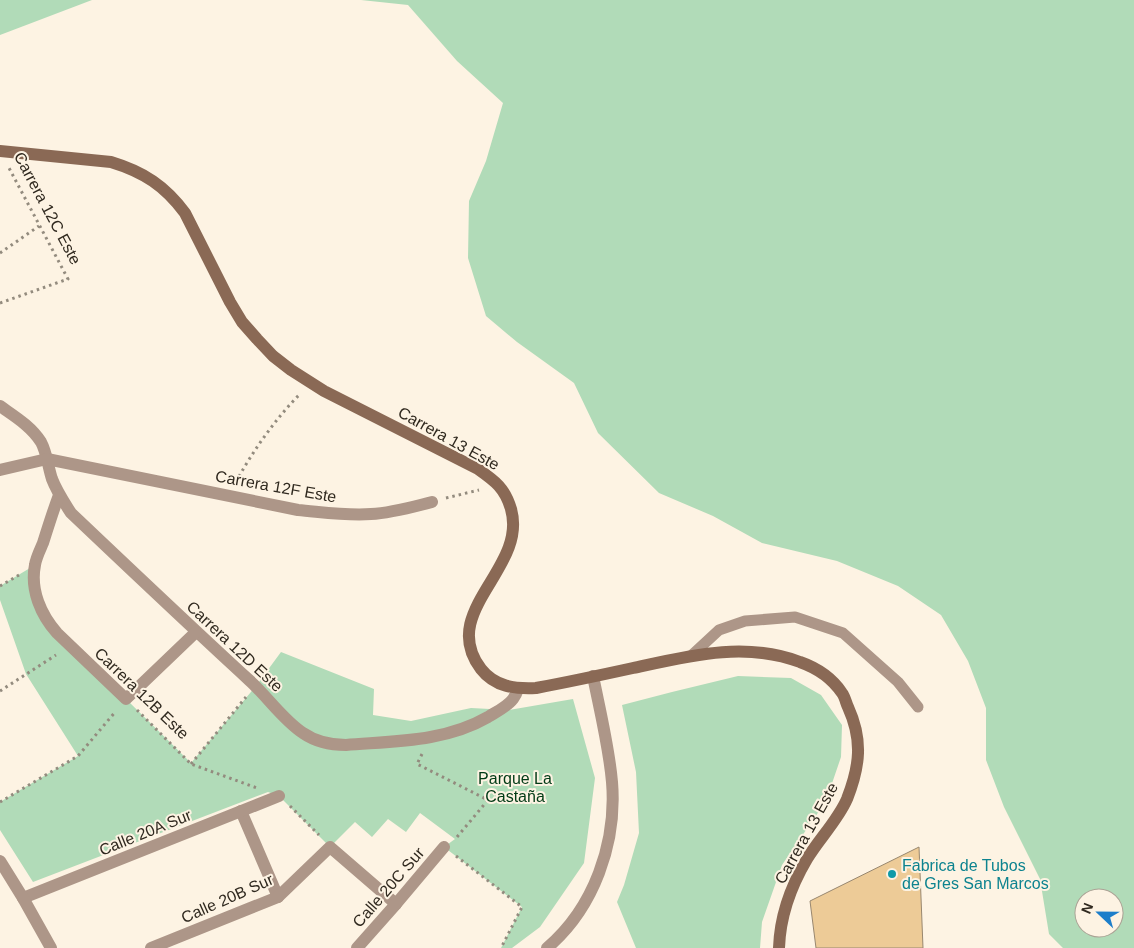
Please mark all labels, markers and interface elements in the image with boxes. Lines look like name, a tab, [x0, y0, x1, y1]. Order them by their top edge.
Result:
street label: Carrera 12C Este	[11, 149, 84, 267]
street label: Carrera 13 Este	[395, 404, 502, 473]
street label: Carrera 12F Este	[214, 467, 338, 506]
street label: Carrera 12D Este	[183, 598, 286, 695]
street label: Carrera 12B Este	[91, 644, 192, 742]
park label: Parque La Castaña	[478, 770, 552, 805]
street label: Carrera 13 Este	[772, 780, 841, 887]
street label: Calle 20A Sur	[97, 806, 194, 859]
street label: Calle 20C Sur	[349, 844, 428, 930]
place label: Fabrica de Tubos de Gres San Marcos	[902, 857, 1049, 892]
marker: Fabrica de Tubos de Gres San Marcos	[886, 868, 898, 880]
street label: Calle 20B Sur	[179, 870, 276, 926]
north arrow	[1074, 888, 1124, 938]
text: N	[1078, 900, 1096, 916]

